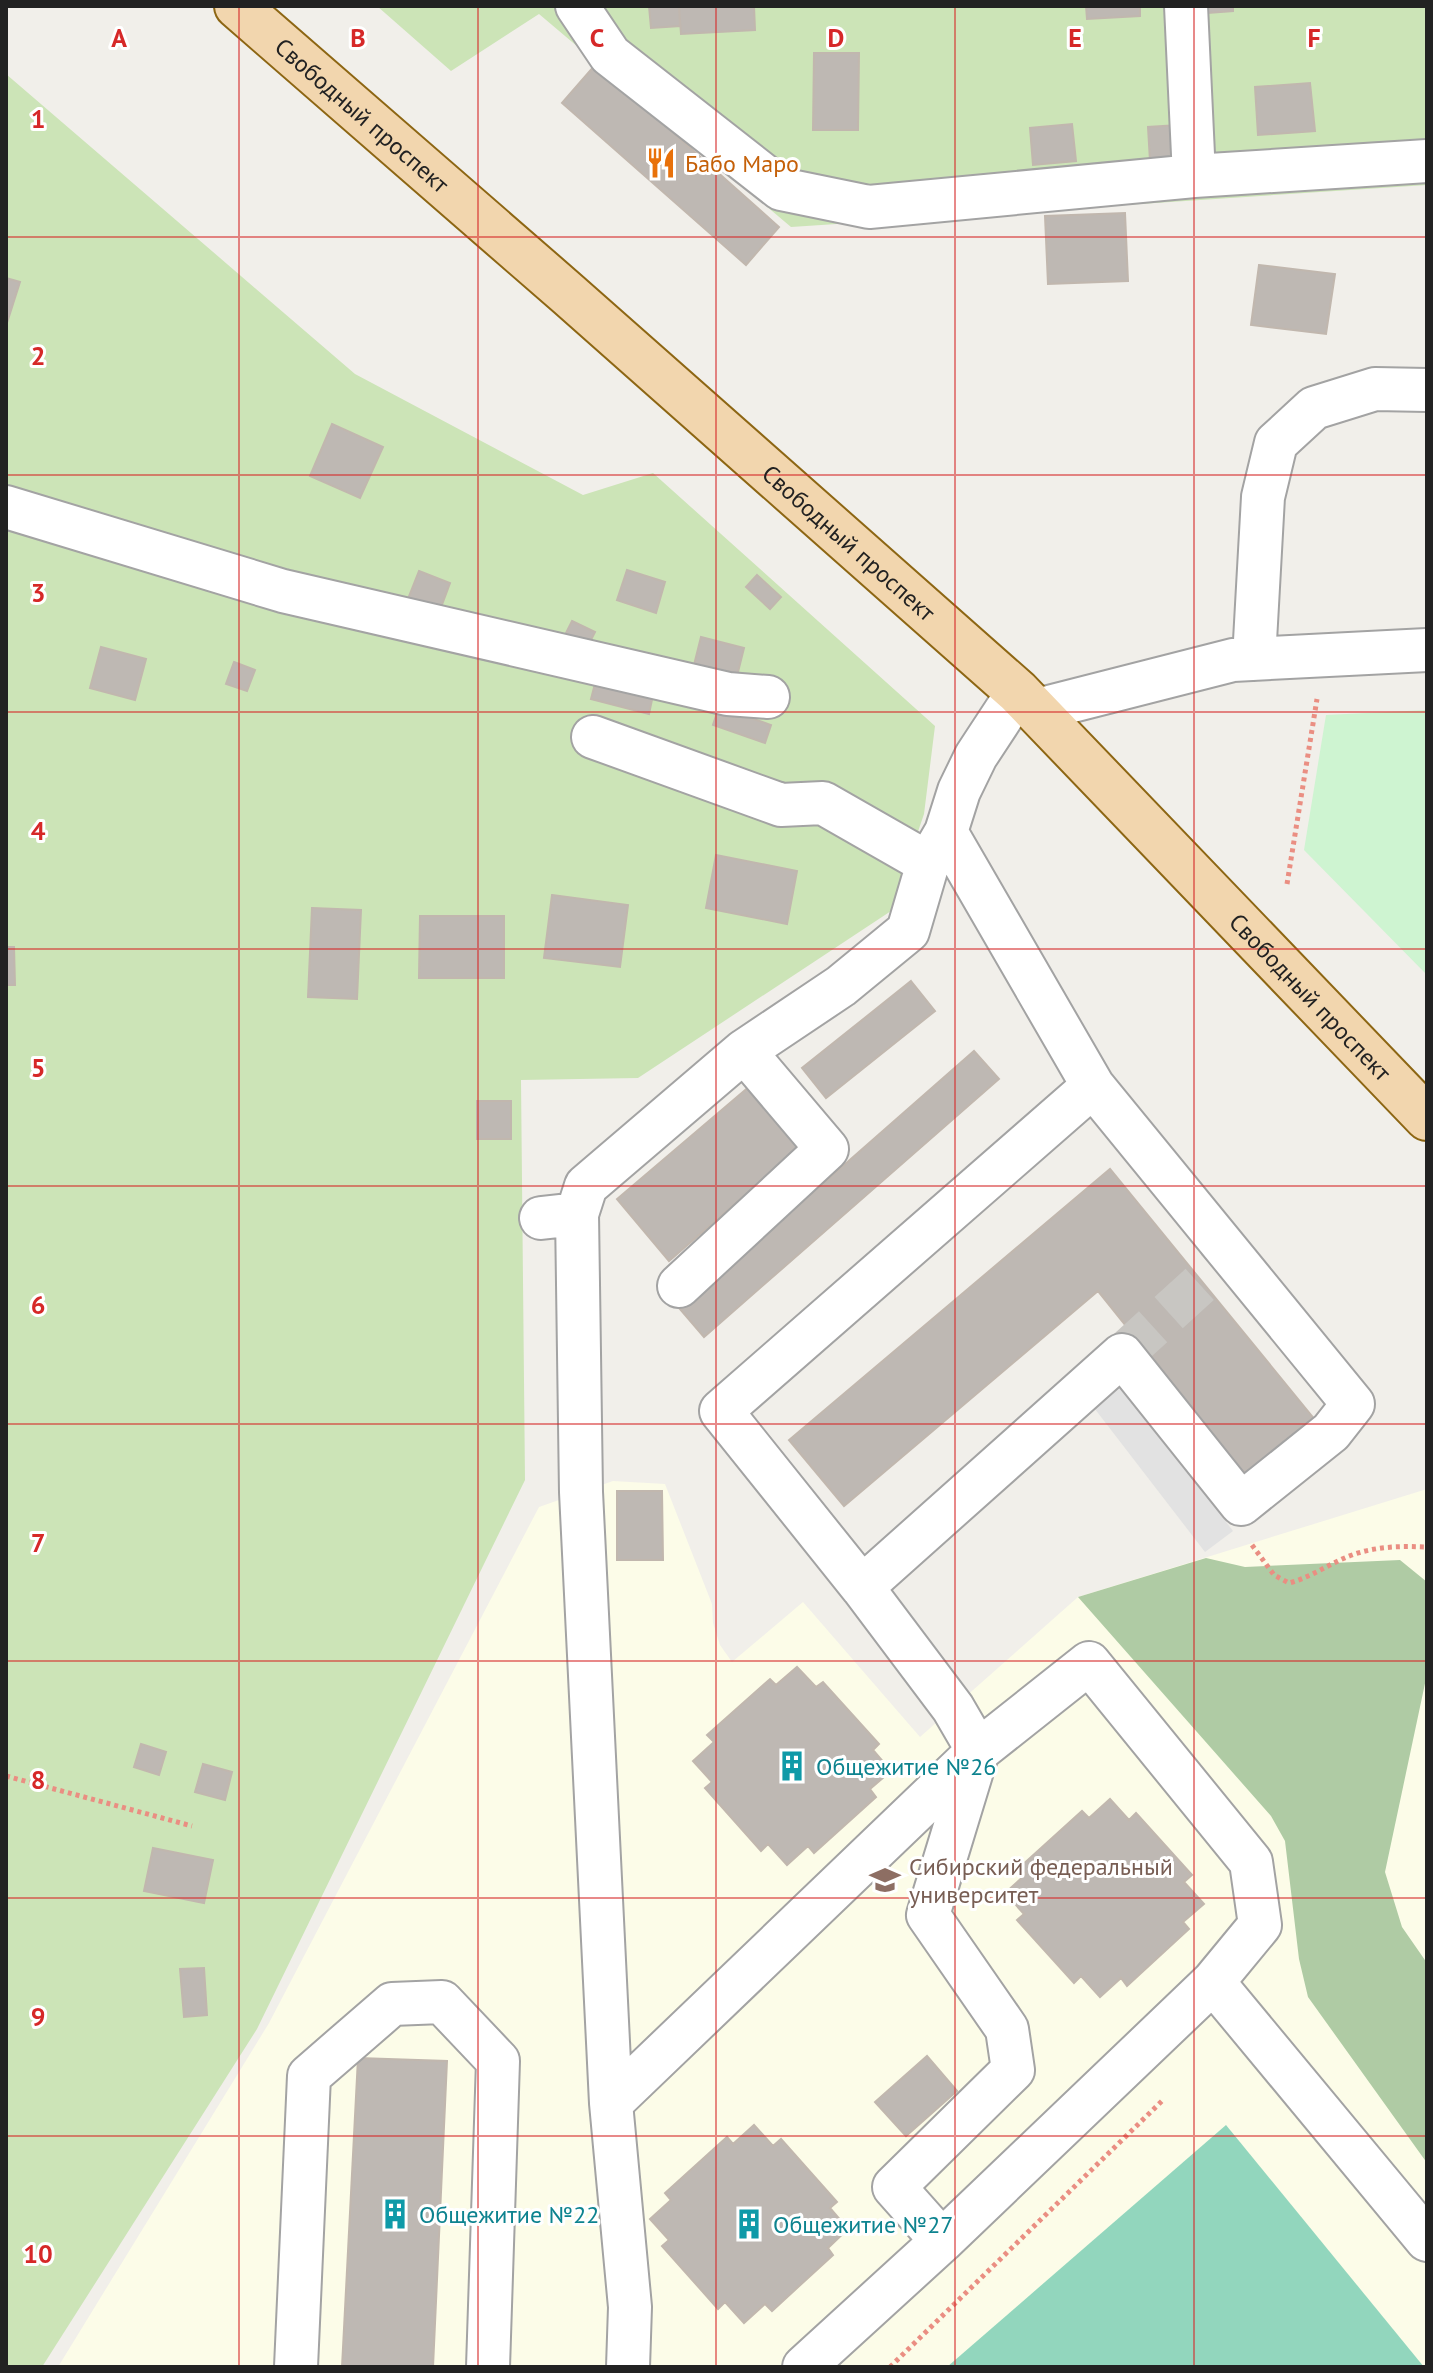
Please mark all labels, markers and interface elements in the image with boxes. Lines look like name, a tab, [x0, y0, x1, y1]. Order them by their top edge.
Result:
text: A	[111, 21, 127, 54]
text: B	[350, 21, 366, 54]
text: C	[590, 21, 604, 54]
text: D	[828, 21, 844, 54]
text: E	[1068, 21, 1082, 54]
text: F	[1307, 21, 1321, 54]
street label: Свободный проспект	[269, 31, 456, 200]
text: 1	[31, 102, 45, 135]
restaurant icon: Бабо Маро	[644, 146, 678, 180]
place label: Бабо Маро	[685, 148, 799, 179]
text: 2	[31, 339, 45, 372]
street label: Свободный проспект	[756, 458, 943, 628]
text: 3	[31, 576, 45, 609]
text: 4	[31, 814, 46, 847]
street label: Свободный проспект	[1223, 906, 1399, 1088]
text: 5	[31, 1051, 45, 1084]
text: 6	[31, 1288, 45, 1321]
text: 7	[31, 1526, 45, 1559]
building icon: Общежитие №26	[775, 1749, 809, 1783]
place label: Общежитие №26	[816, 1751, 996, 1782]
text: 8	[31, 1763, 45, 1796]
place label: Сибирский федеральный университет	[909, 1851, 1173, 1910]
school or university icon: Сибирский федеральный университет	[868, 1863, 902, 1897]
text: 9	[31, 2000, 45, 2033]
building icon: Общежитие №22	[378, 2197, 412, 2231]
place label: Общежитие №22	[419, 2199, 599, 2230]
building icon: Общежитие №27	[732, 2207, 766, 2241]
place label: Общежитие №27	[773, 2209, 953, 2240]
text: 10	[23, 2237, 53, 2270]

